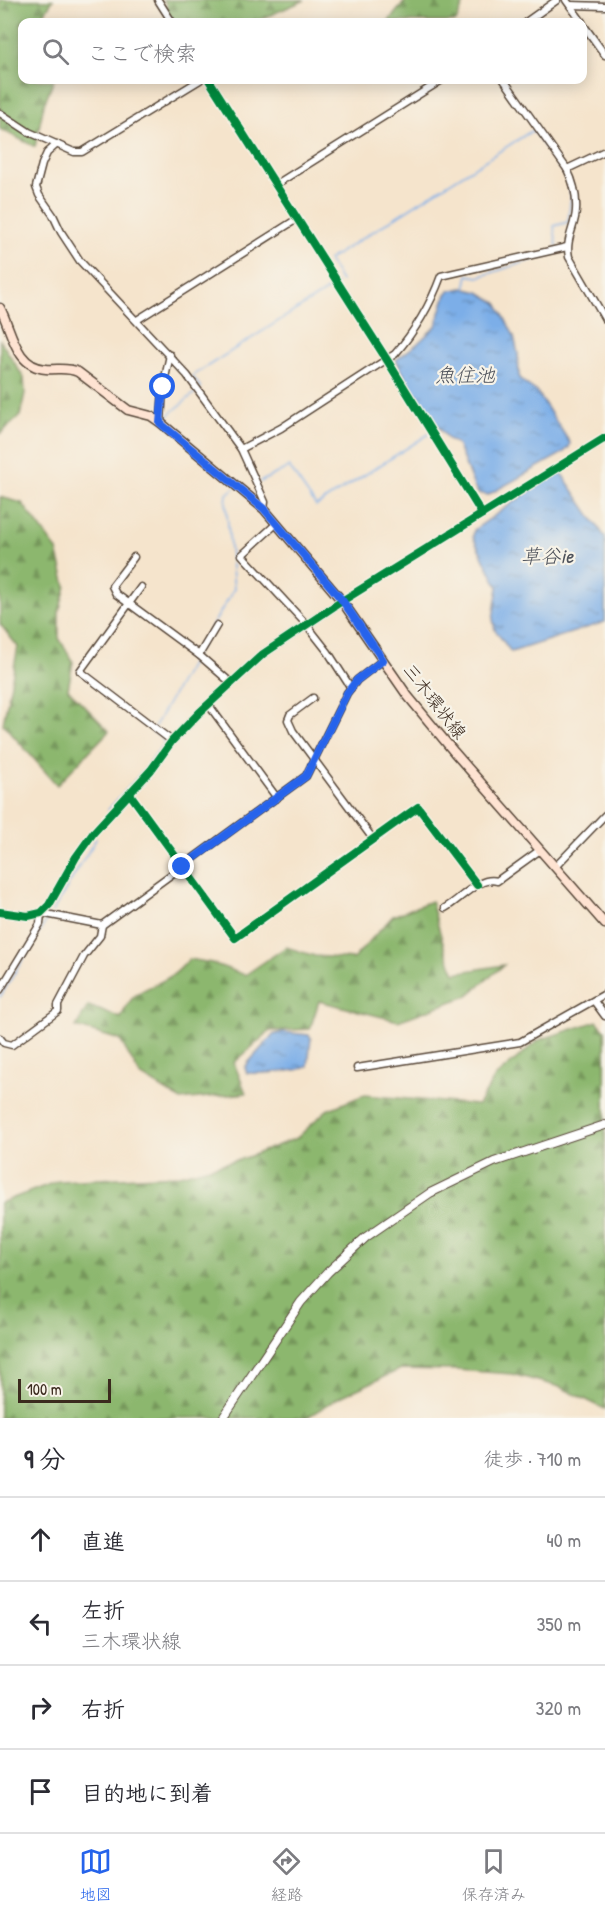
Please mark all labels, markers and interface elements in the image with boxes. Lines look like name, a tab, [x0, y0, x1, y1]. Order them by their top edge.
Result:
search box	[18, 18, 587, 84]
icon: search	[39, 35, 72, 68]
text: ここで検索	[87, 38, 197, 68]
water label: 魚住池	[435, 361, 496, 388]
route start	[149, 373, 175, 399]
water label: 草谷ie	[521, 542, 574, 569]
street label: 三木環状線	[397, 658, 473, 744]
route end	[168, 853, 194, 879]
scale bar	[18, 1376, 111, 1404]
text: 100 m	[27, 1378, 62, 1400]
text: 9 分	[24, 1441, 66, 1476]
text: 徒歩 · 710 m	[483, 1445, 581, 1472]
icon: ahead	[24, 1523, 57, 1556]
text: 直進	[81, 1526, 125, 1556]
text: 40 m	[546, 1526, 581, 1553]
text: 左折	[81, 1595, 125, 1625]
icon: left	[24, 1607, 57, 1640]
text: 350 m	[536, 1610, 581, 1637]
text: 三木環状線	[81, 1627, 181, 1654]
icon: right	[24, 1691, 57, 1724]
text: 右折	[81, 1694, 125, 1724]
text: 320 m	[536, 1694, 581, 1721]
icon: arrive	[24, 1775, 57, 1808]
text: 目的地に到着	[81, 1778, 213, 1808]
tab: 地図	[79, 1845, 112, 1905]
tab: 経路	[270, 1845, 303, 1905]
tab: 保存済み	[462, 1845, 526, 1905]

